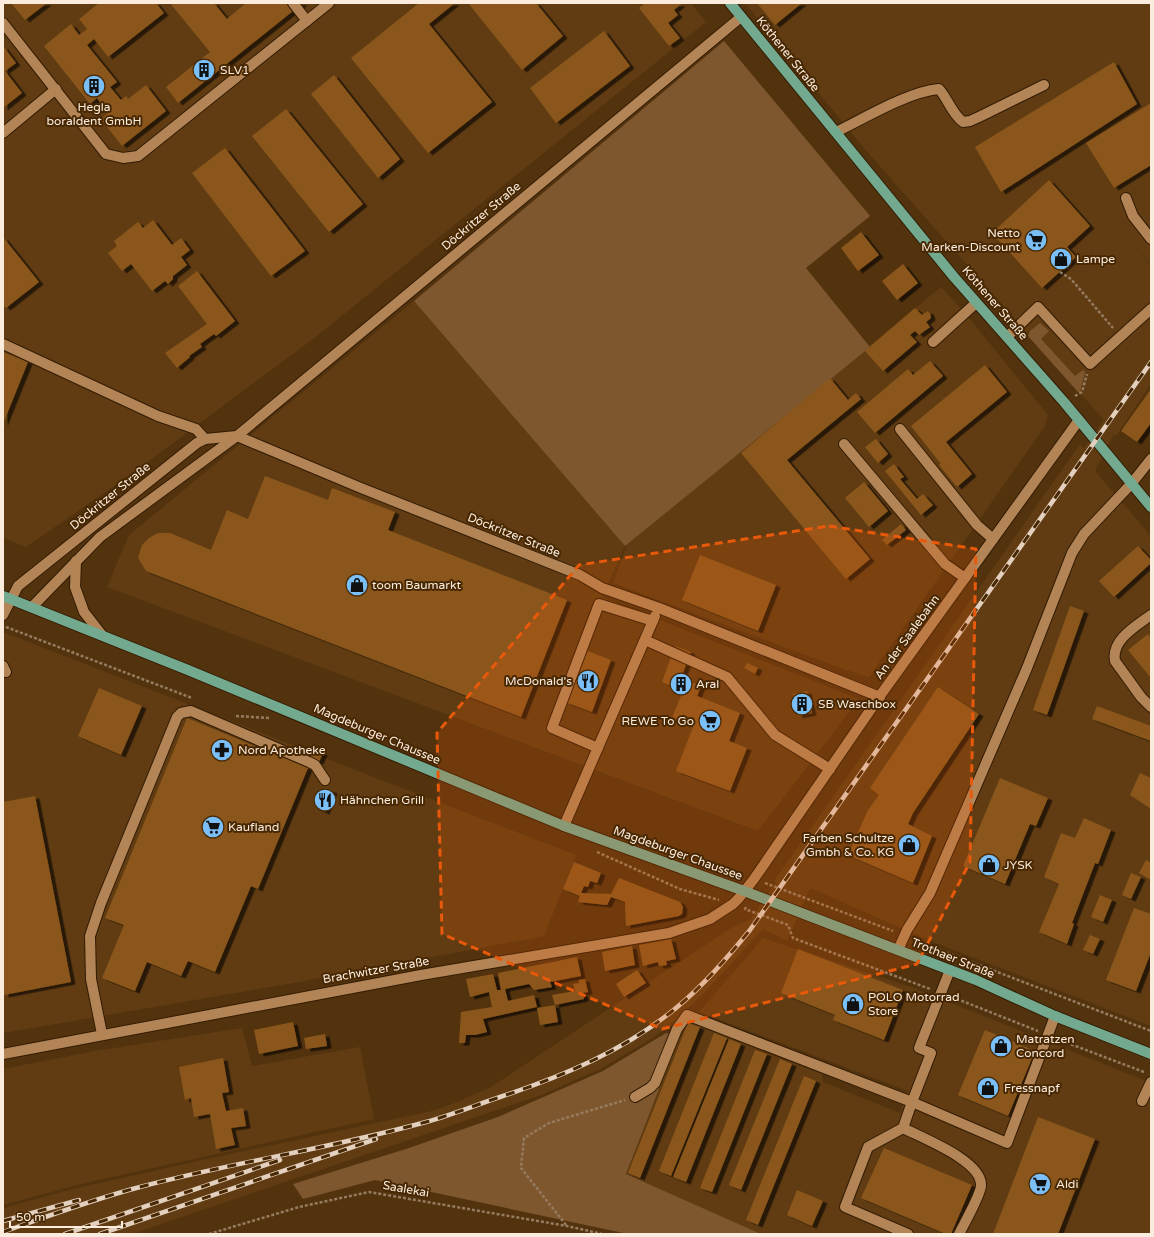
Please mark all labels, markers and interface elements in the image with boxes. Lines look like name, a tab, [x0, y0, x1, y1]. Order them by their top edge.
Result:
street label: Köthener Straße	[753, 13, 823, 95]
building icon: SLV1	[191, 57, 217, 83]
place label: SLV1	[220, 63, 250, 77]
building icon: Hegla boraIdent GmbH	[81, 73, 107, 99]
place label: Hegla boraIdent GmbH	[46, 100, 142, 128]
street label: Döckritzer Straße	[439, 179, 524, 253]
place label: Netto Marken-Discount	[921, 226, 1020, 254]
supermarket icon: Netto Marken-Discount	[1023, 227, 1049, 253]
shop icon: Lampe	[1048, 246, 1074, 272]
place label: Lampe	[1076, 252, 1115, 266]
street label: Köthener Straße	[959, 263, 1031, 343]
street label: Döckritzer Straße	[67, 459, 153, 533]
street label: Döckritzer Straße	[466, 510, 563, 560]
shop icon: toom Baumarkt	[344, 572, 370, 598]
place label: toom Baumarkt	[372, 578, 461, 592]
street label: An der Saalebahn	[872, 592, 942, 682]
restaurant icon: McDonald's	[575, 668, 601, 694]
building icon: Aral	[668, 671, 694, 697]
place label: McDonald's	[505, 674, 572, 688]
place label: Aral	[696, 677, 719, 691]
building icon: SB Waschbox	[789, 691, 815, 717]
place label: SB Waschbox	[818, 697, 896, 711]
street label: Magdeburger Chaussee	[311, 701, 443, 767]
supermarket icon: REWE To Go	[697, 708, 723, 734]
place label: REWE To Go	[622, 714, 694, 728]
pharmacy icon: Nord Apotheke	[209, 737, 235, 763]
place label: Nord Apotheke	[238, 743, 326, 757]
restaurant icon: Hähnchen Grill	[312, 787, 338, 813]
place label: Hähnchen Grill	[340, 793, 424, 807]
supermarket icon: Kaufland	[200, 814, 226, 840]
place label: Kaufland	[228, 820, 279, 834]
street label: Magdeburger Chaussee	[612, 823, 745, 883]
place label: Farben Schultze Gmbh & Co. KG	[803, 831, 894, 859]
shop icon: Farben Schultze Gmbh & Co. KG	[896, 832, 922, 858]
shop icon: JYSK	[976, 852, 1002, 878]
place label: JYSK	[1004, 858, 1033, 872]
street label: Trothaer Straße	[909, 935, 997, 981]
street label: Brachwitzer Straße	[322, 954, 431, 986]
place label: POLO Motorrad Store	[868, 990, 960, 1018]
shop icon: POLO Motorrad Store	[840, 991, 866, 1017]
place label: Matratzen Concord	[1016, 1032, 1075, 1060]
shop icon: Matratzen Concord	[988, 1033, 1014, 1059]
shop icon: Fressnapf	[975, 1075, 1001, 1101]
place label: Fressnapf	[1004, 1081, 1060, 1095]
supermarket icon: Aldi	[1027, 1171, 1053, 1197]
place label: Aldi	[1056, 1177, 1078, 1191]
street label: Saalekai	[382, 1178, 430, 1200]
scale bar	[10, 1203, 122, 1229]
text: 50 m	[16, 1210, 45, 1224]

